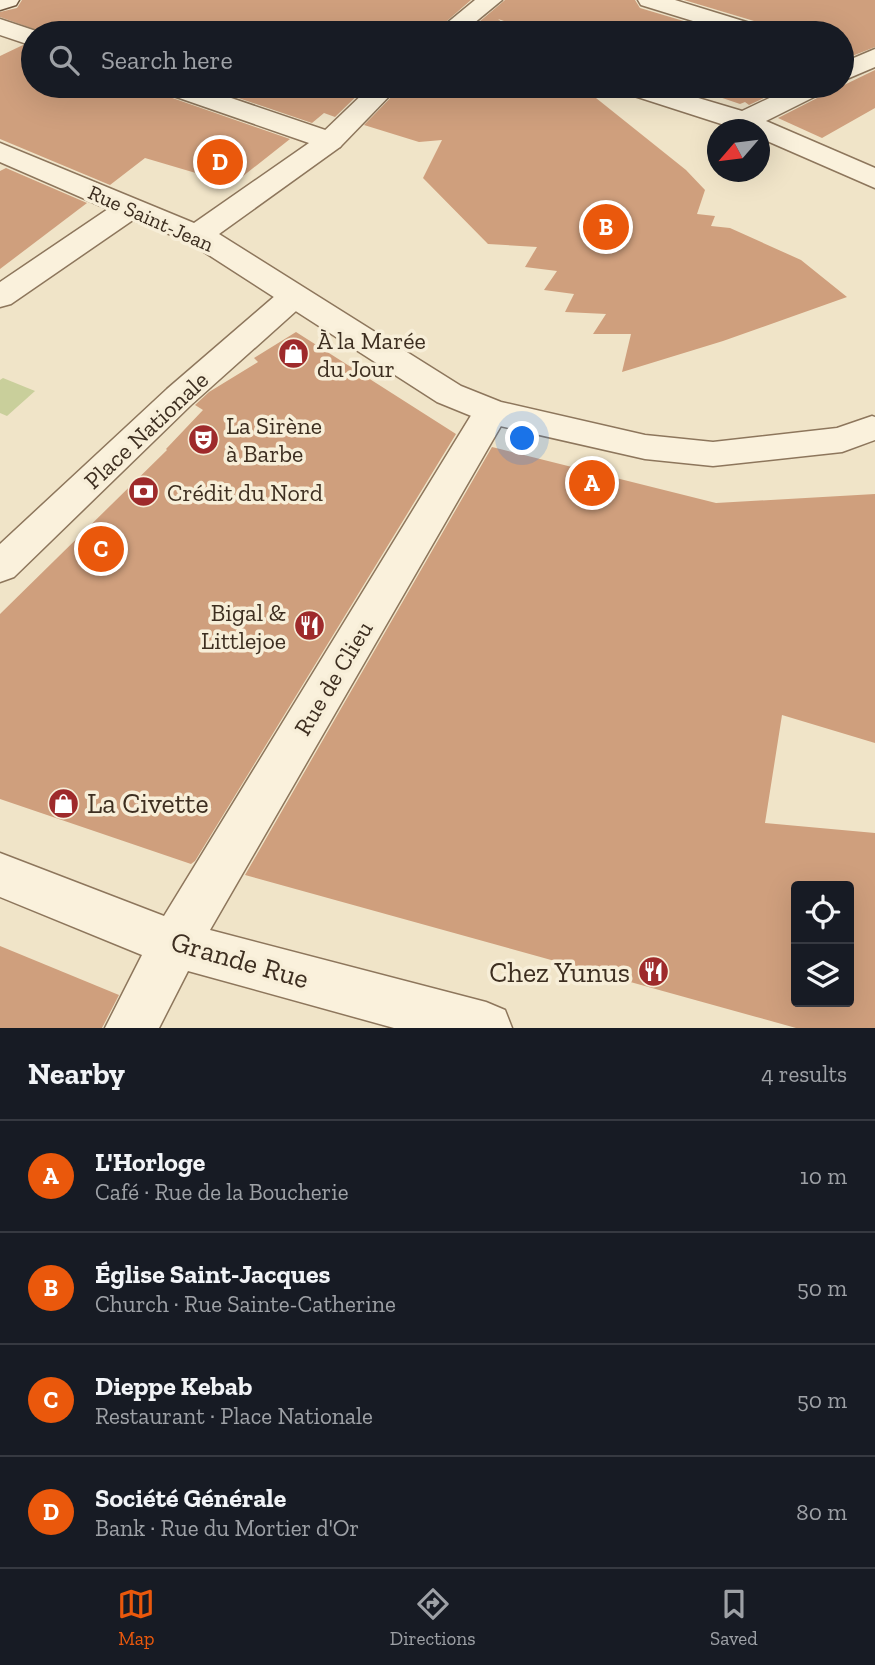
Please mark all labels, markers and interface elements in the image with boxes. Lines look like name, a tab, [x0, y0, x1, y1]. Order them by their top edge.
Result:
search box	[21, 21, 854, 98]
icon: search	[45, 41, 83, 79]
text: Search here	[101, 44, 233, 76]
north arrow	[707, 119, 770, 182]
pin: D	[197, 136, 243, 188]
street label: Rue Saint-Jean	[84, 179, 218, 257]
pin: B	[583, 201, 629, 253]
place label: À la Marée du Jour	[317, 326, 426, 383]
shop icon: À la Marée du Jour	[277, 337, 311, 371]
street label: Place Nationale	[78, 365, 214, 495]
place label: La Sirène à Barbe	[226, 411, 322, 468]
your location	[505, 421, 539, 455]
theatre icon: La Sirène à Barbe	[186, 422, 220, 456]
pin: A	[569, 457, 615, 509]
bank icon: Crédit du Nord	[127, 475, 161, 509]
place label: Crédit du Nord	[167, 478, 323, 507]
pin: C	[78, 523, 124, 575]
place label: Bigal & Littlejoe	[201, 598, 286, 655]
restaurant icon: Bigal & Littlejoe	[292, 609, 326, 643]
street label: Rue de Clieu	[288, 615, 379, 740]
shop icon: La Civette	[47, 786, 81, 820]
place label: La Civette	[87, 787, 209, 820]
map controls	[791, 881, 854, 1007]
button: locate	[791, 881, 854, 944]
street label: Grande Rue	[167, 925, 313, 995]
button: layers	[791, 944, 854, 1007]
restaurant icon: Chez Yunus	[636, 955, 670, 989]
place label: Chez Yunus	[489, 956, 630, 989]
text: Nearby	[28, 1056, 125, 1092]
text: 4 results	[761, 1060, 847, 1088]
text: L'Horloge	[95, 1146, 205, 1178]
text: A	[43, 1162, 59, 1190]
text: 10 m	[800, 1162, 847, 1190]
text: Café · Rue de la Boucherie	[95, 1178, 348, 1206]
text: Église Saint-Jacques	[95, 1258, 331, 1290]
text: B	[44, 1274, 58, 1302]
text: 50 m	[797, 1274, 847, 1302]
text: Church · Rue Sainte-Catherine	[95, 1290, 396, 1318]
text: Dieppe Kebab	[95, 1370, 252, 1402]
text: C	[44, 1386, 58, 1414]
text: 50 m	[797, 1386, 847, 1414]
text: Restaurant · Place Nationale	[95, 1402, 373, 1430]
text: Société Générale	[95, 1482, 286, 1514]
text: D	[43, 1498, 59, 1526]
text: 80 m	[796, 1498, 847, 1526]
text: Bank · Rue du Mortier d'Or	[95, 1514, 359, 1542]
tab: Map	[117, 1585, 155, 1650]
tab: Directions	[390, 1585, 476, 1650]
tab: Saved	[710, 1585, 758, 1650]

